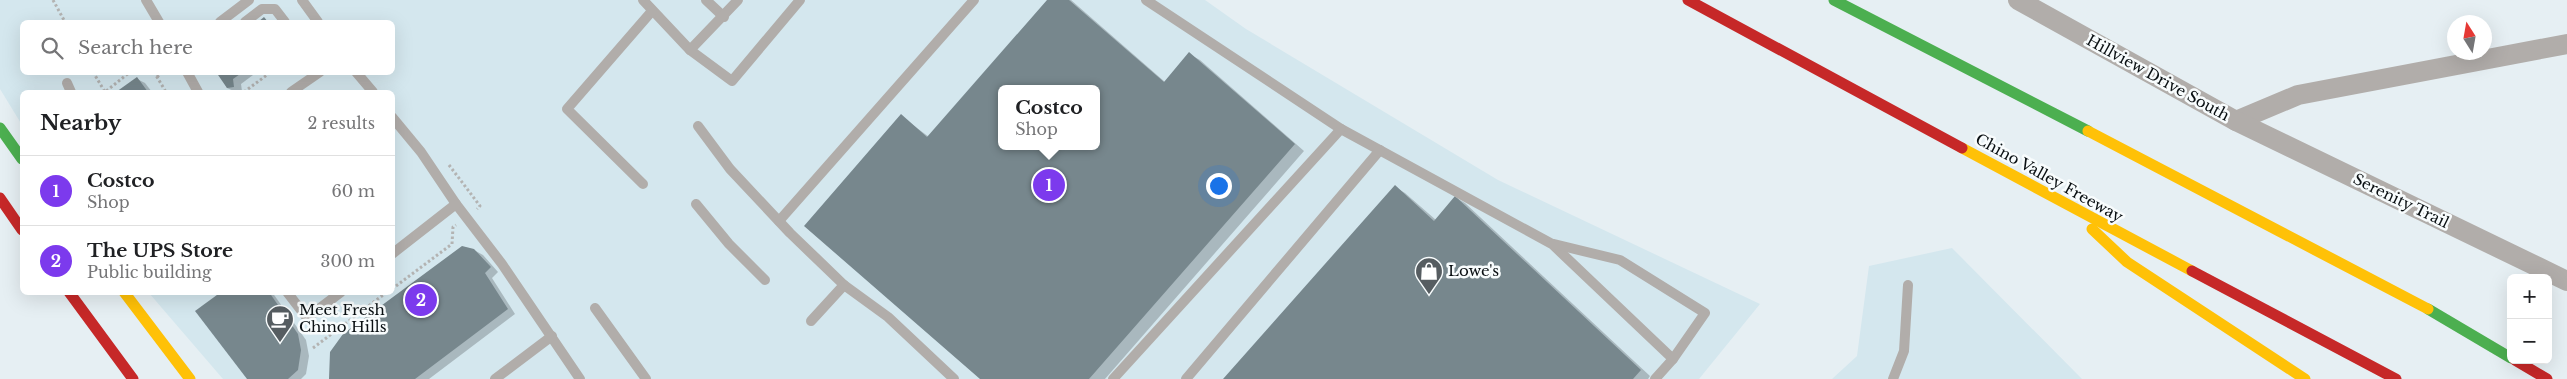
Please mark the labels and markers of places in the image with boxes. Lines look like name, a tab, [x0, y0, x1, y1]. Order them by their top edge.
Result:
pin: 1	[1033, 166, 1065, 204]
shop icon: Lowe's	[1414, 256, 1444, 295]
place label: Lowe's	[1448, 261, 1499, 280]
pin: 2	[405, 281, 437, 319]
place label: Meet Fresh Chino Hills	[299, 300, 387, 336]
cafe icon: Meet Fresh Chino Hills	[265, 304, 295, 343]

